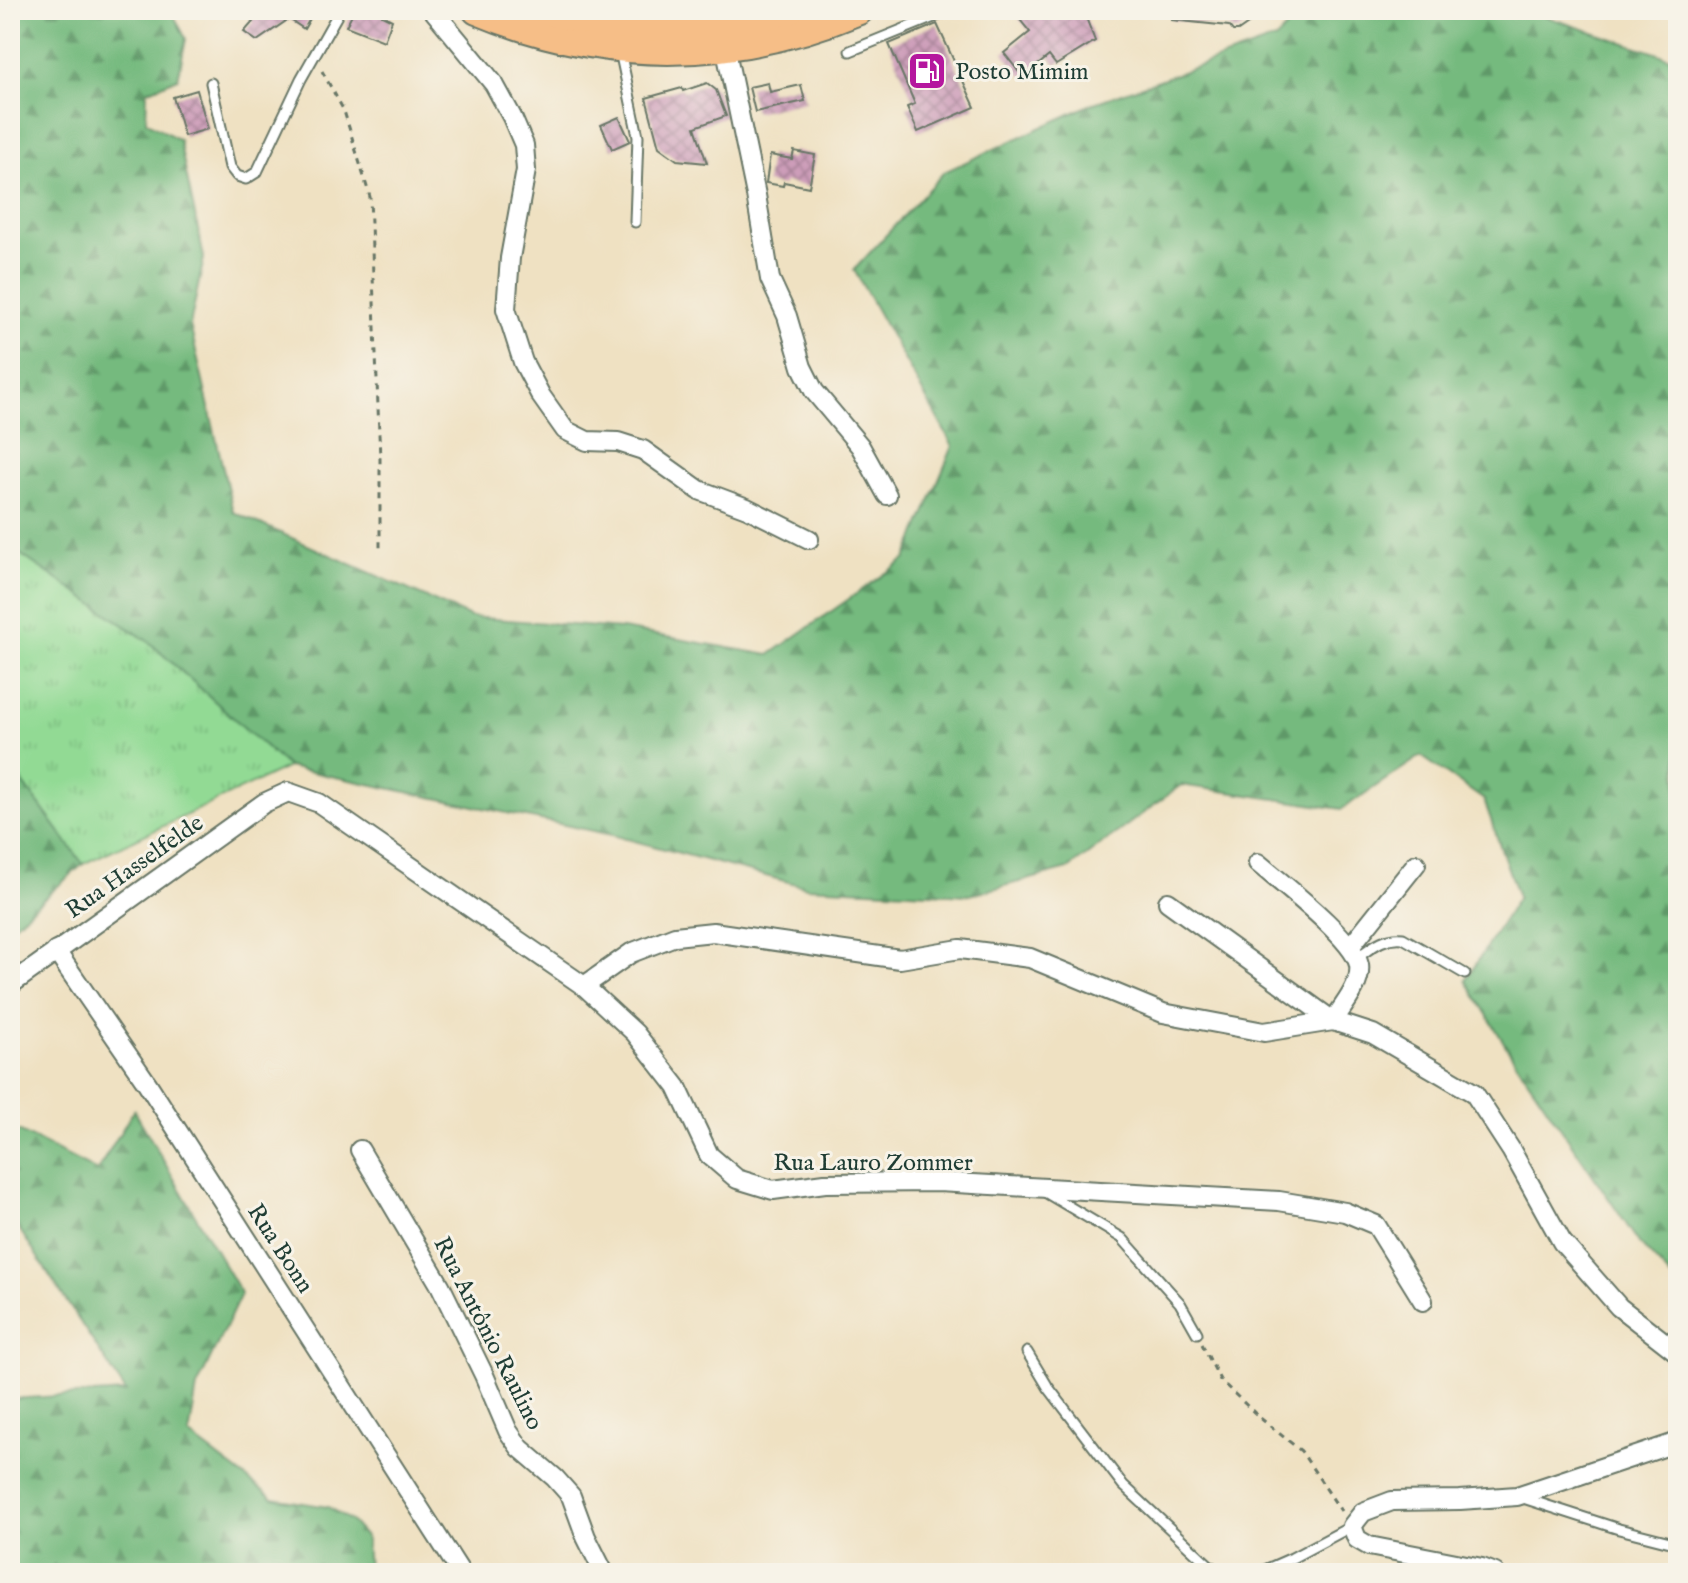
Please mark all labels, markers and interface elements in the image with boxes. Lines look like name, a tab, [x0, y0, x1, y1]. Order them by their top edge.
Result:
fuel station icon: Posto Mimim	[906, 50, 948, 92]
place label: Posto Mimim	[955, 57, 1089, 88]
street label: Rua Hasselfelde	[60, 808, 210, 926]
street label: Rua Lauro Zommer	[773, 1148, 973, 1179]
street label: Rua Bonn	[239, 1198, 320, 1300]
street label: Rua Antônio Raulino	[425, 1232, 550, 1436]

